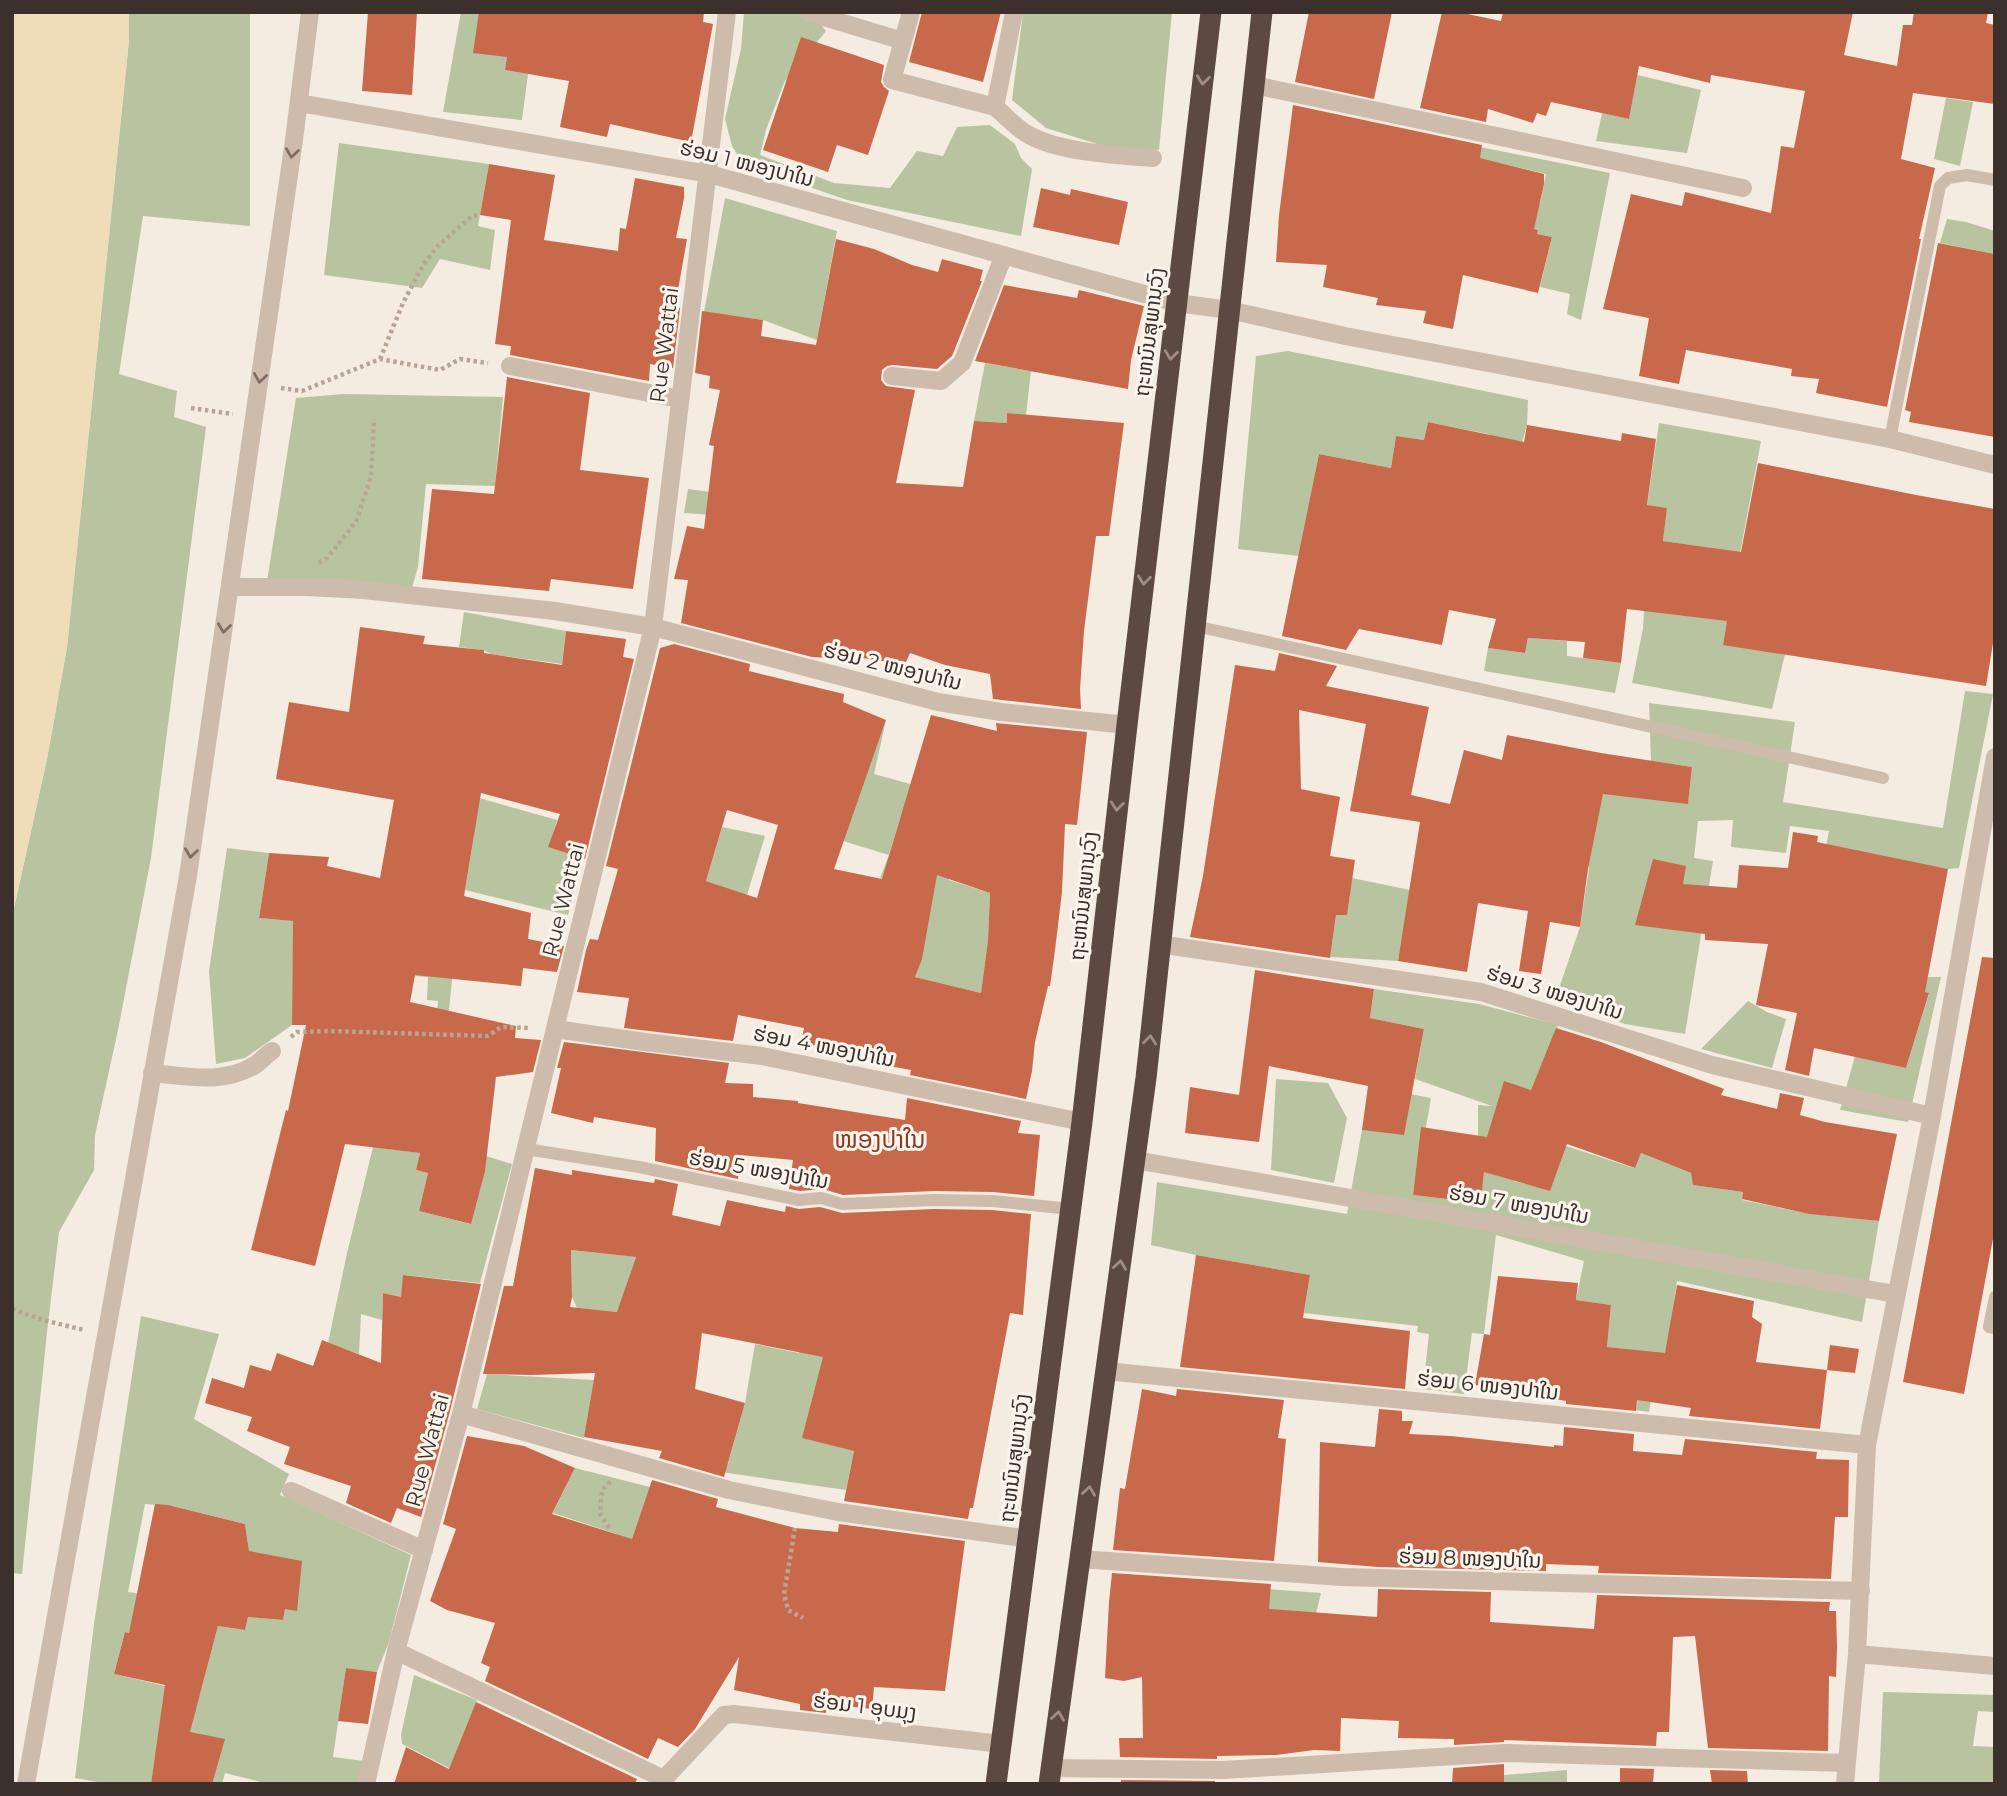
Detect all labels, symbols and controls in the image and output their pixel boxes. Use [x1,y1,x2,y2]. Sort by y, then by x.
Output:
one-way arrow [1196,74,1211,86]
street label: ຮ່ອມ 1 ໜອງປາໃນ [678,134,816,192]
one-way arrow [285,147,300,159]
street label: ຖະຫນົນສຸພານຸວົງ [1129,266,1171,398]
street label: Rue Wattai [644,286,684,404]
one-way arrow [1163,349,1178,360]
one-way arrow [253,372,268,384]
one-way arrow [1136,575,1151,586]
one-way arrow [217,622,232,633]
street label: ຮ່ອມ 2 ໜອງປາໃນ [821,637,965,695]
one-way arrow [1110,801,1125,812]
street label: ຖະຫນົນສຸພານຸວົງ [1064,830,1104,962]
street label: Rue Wattai [537,840,589,960]
one-way arrow [184,847,199,859]
street label: ຮ່ອມ 3 ໜອງປາໃນ [1484,959,1626,1025]
street label: ຮ່ອມ 4 ໜອງປາໃນ [751,1020,897,1072]
one-way arrow [1142,1034,1157,1046]
district label: ໜອງປາໃນ [835,1125,925,1154]
street label: ຮ່ອມ 5 ໜອງປາໃນ [687,1144,831,1194]
street label: ຮ່ອມ 7 ໜອງປາໃນ [1447,1179,1591,1229]
one-way arrow [1112,1259,1127,1271]
street label: ຮ່ອມ 6 ໜອງປາໃນ [1416,1365,1560,1405]
street label: Rue Wattai [400,1391,454,1509]
street label: ຖະຫນົນສຸພານຸວົງ [994,1392,1036,1524]
one-way arrow [1081,1485,1096,1497]
street label: ຮ່ອມ 8 ໜອງປາໃນ [1398,1543,1542,1573]
street label: ຮ່ອມ 1 ອຸບມຸງ [812,1687,918,1727]
one-way arrow [1050,1710,1065,1722]

